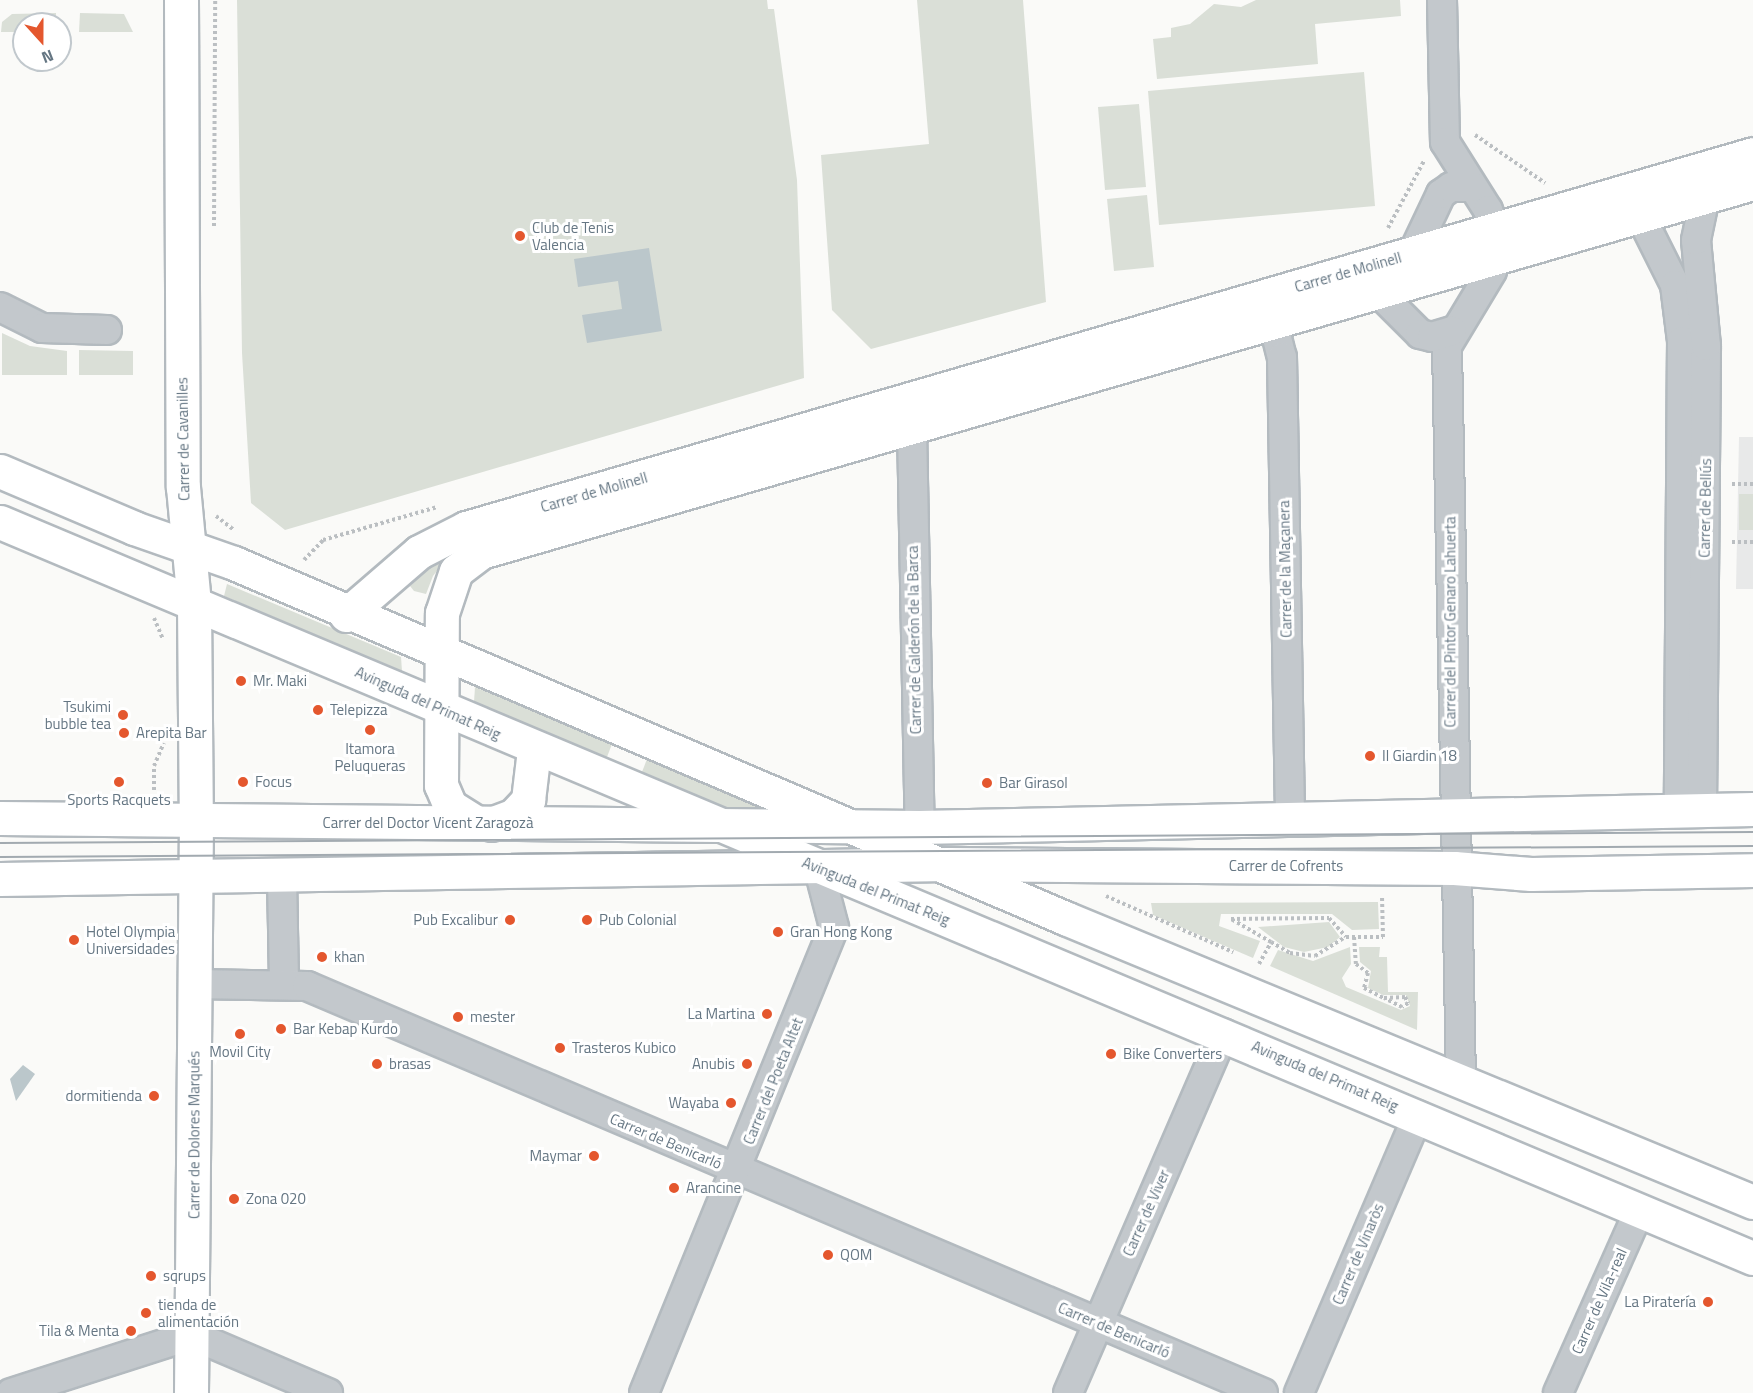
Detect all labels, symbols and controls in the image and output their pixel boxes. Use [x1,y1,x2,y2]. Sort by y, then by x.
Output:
north arrow [12,12,72,72]
text: N [38,44,57,70]
place label: Club de Tenis Valencia [532,218,614,253]
marker: Club de Tenis Valencia [513,229,527,243]
street label: Carrer de Molinell [1292,248,1404,296]
street label: Carrer de Cavanilles [173,377,193,501]
street label: Carrer de Bellús [1695,458,1715,558]
street label: Carrer de Molinell [538,468,650,516]
street label: Carrer de la Maçanera [1275,500,1295,638]
street label: Carrer del Pintor Genaro Lahuerta [1441,516,1459,728]
street label: Carrer de Calderón de la Barca [903,546,925,734]
street label: Avinguda del Primat Reig [352,663,504,743]
place label: Mr. Maki [253,672,307,690]
marker: Mr. Maki [234,674,248,688]
place label: Tsukimi bubble tea [45,697,111,732]
place label: Telepizza [330,701,387,719]
marker: Telepizza [311,703,325,717]
marker: Tsukimi bubble tea [116,708,130,722]
marker: Itamora Peluqueras [363,723,377,737]
place label: Arepita Bar [136,724,207,742]
marker: Arepita Bar [117,726,131,740]
place label: Itamora Peluqueras [335,739,405,774]
place label: Il Giardin 18 [1382,747,1457,765]
marker: Il Giardin 18 [1363,749,1377,763]
place label: Focus [255,773,292,791]
place label: Bar Girasol [999,774,1068,792]
marker: Sports Racquets [112,775,126,789]
marker: Focus [236,775,250,789]
marker: Bar Girasol [980,776,994,790]
place label: Sports Racquets [67,791,171,809]
street label: Carrer del Doctor Vicent Zaragozà [323,814,533,832]
street label: Avinguda del Primat Reig [800,853,952,929]
street label: Carrer de Cofrents [1229,857,1343,875]
place label: Pub Excalibur [413,911,498,929]
place label: Pub Colonial [599,911,677,929]
marker: Pub Excalibur [503,913,517,927]
marker: Pub Colonial [580,913,594,927]
place label: Hotel Olympia Universidades [86,922,175,957]
place label: Gran Hong Kong [790,923,892,941]
marker: Gran Hong Kong [771,925,785,939]
marker: Hotel Olympia Universidades [67,933,81,947]
place label: khan [334,948,365,966]
marker: khan [315,950,329,964]
place label: La Martina [688,1005,755,1023]
marker: La Martina [760,1007,774,1021]
place label: mester [470,1008,515,1026]
marker: mester [451,1010,465,1024]
street label: Carrer del Poeta Altet [739,1015,807,1147]
place label: Bar Kebap Kurdo [293,1020,398,1038]
marker: Bar Kebap Kurdo [274,1022,288,1036]
marker: Movil City [233,1027,247,1041]
street label: Avinguda del Primat Reig [1249,1037,1401,1115]
place label: Trasteros Kubico [572,1039,676,1057]
marker: Trasteros Kubico [553,1041,567,1055]
place label: Movil City [209,1043,271,1061]
place label: Bike Converters [1123,1045,1222,1063]
marker: Bike Converters [1104,1047,1118,1061]
street label: Carrer de Dolores Marqués [185,1051,203,1219]
place label: brasas [389,1055,431,1073]
place label: Anubis [692,1055,735,1073]
marker: brasas [370,1057,384,1071]
marker: Anubis [740,1057,754,1071]
place label: dormitienda [66,1087,142,1105]
marker: dormitienda [147,1089,161,1103]
place label: Wayaba [668,1094,719,1112]
marker: Wayaba [724,1096,738,1110]
street label: Carrer de Benicarló [607,1109,725,1173]
place label: Maymar [529,1147,582,1165]
marker: Maymar [587,1149,601,1163]
street label: Carrer de Viver [1119,1167,1173,1259]
place label: Arancine [686,1179,741,1197]
marker: Arancine [667,1181,681,1195]
place label: Zona 020 [246,1190,306,1208]
marker: Zona 020 [227,1192,241,1206]
street label: Carrer de Vinaròs [1329,1201,1387,1307]
street label: Carrer de Vila-real [1568,1245,1630,1357]
place label: QOM [840,1246,872,1264]
marker: QOM [821,1248,835,1262]
place label: sqrups [163,1267,206,1285]
marker: sqrups [144,1269,158,1283]
place label: La Piratería [1624,1293,1696,1311]
place label: tienda de alimentación [158,1295,239,1330]
marker: La Piratería [1701,1295,1715,1309]
street label: Carrer de Benicarló [1055,1298,1173,1362]
marker: tienda de alimentación [139,1306,153,1320]
place label: Tila & Menta [39,1322,119,1340]
marker: Tila & Menta [124,1324,138,1338]

